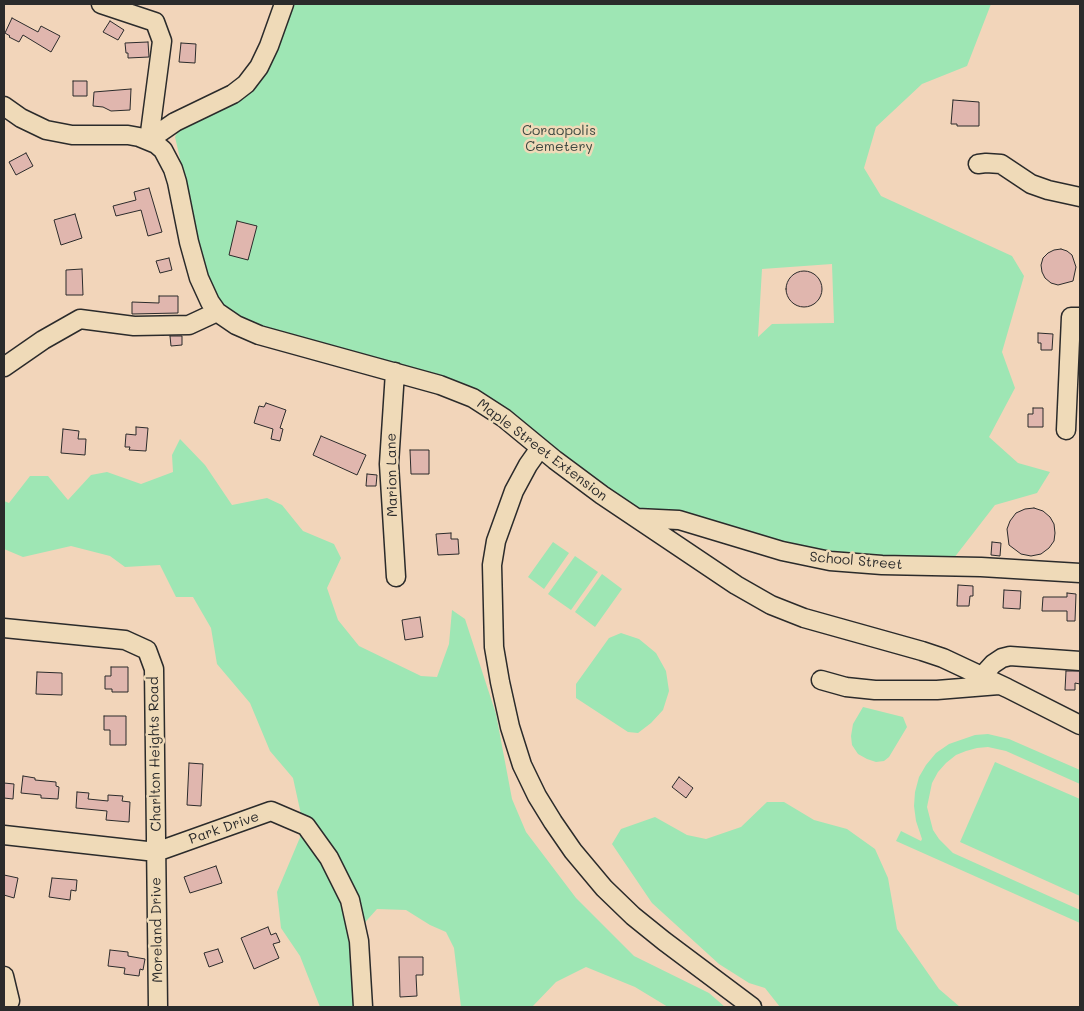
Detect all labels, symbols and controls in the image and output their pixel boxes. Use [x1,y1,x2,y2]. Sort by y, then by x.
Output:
park label: Coraopolis Cemetery [522,123,596,156]
street label: Maple Street Extension [473,395,611,505]
street label: Marion Lane [383,433,401,517]
street label: School Street [809,549,903,573]
street label: Charlton Heights Road [145,676,165,832]
street label: Park Drive [187,808,261,848]
street label: Moreland Drive [148,877,166,983]

